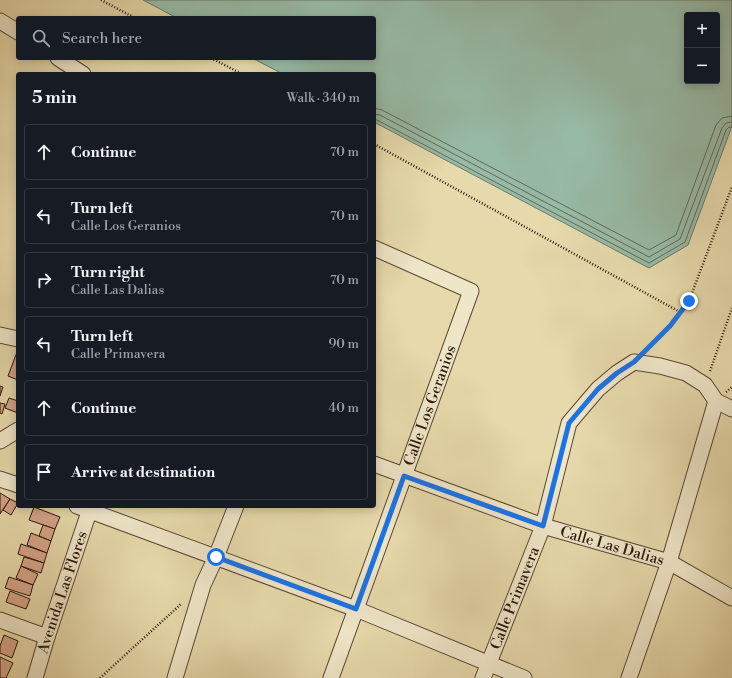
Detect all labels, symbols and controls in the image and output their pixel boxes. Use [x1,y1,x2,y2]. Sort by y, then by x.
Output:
map controls [684,12,720,84]
button: + [684,12,720,48]
search box [16,16,376,60]
icon: search [30,27,52,49]
text: Search here [62,29,142,48]
button: − [684,48,720,84]
text: 5 min [32,87,77,109]
text: Walk · 340 m [287,90,360,106]
icon: ahead [33,141,55,163]
text: Continue [71,143,136,162]
text: 70 m [330,144,359,160]
text: Turn left [71,199,133,218]
icon: left [33,205,55,227]
text: 70 m [330,208,359,224]
text: Calle Los Geranios [71,218,181,234]
text: Turn right [71,263,145,282]
icon: right [33,269,55,291]
text: 70 m [330,272,359,288]
text: Calle Las Dalias [71,282,164,298]
route end [680,292,698,310]
text: Turn left [71,327,133,346]
icon: left [33,333,55,355]
text: 90 m [328,336,359,352]
street label: Calle Los Geranios [399,342,460,468]
text: Calle Primavera [71,346,165,362]
icon: ahead [33,397,55,419]
text: Continue [71,399,136,418]
text: 40 m [329,400,359,416]
icon: arrive [33,461,55,483]
text: Arrive at destination [71,463,215,482]
street label: Calle Las Dalias [558,522,667,570]
street label: Avenida Las Flores [33,528,91,657]
street label: Calle Primavera [486,543,544,652]
route start [207,548,225,566]

